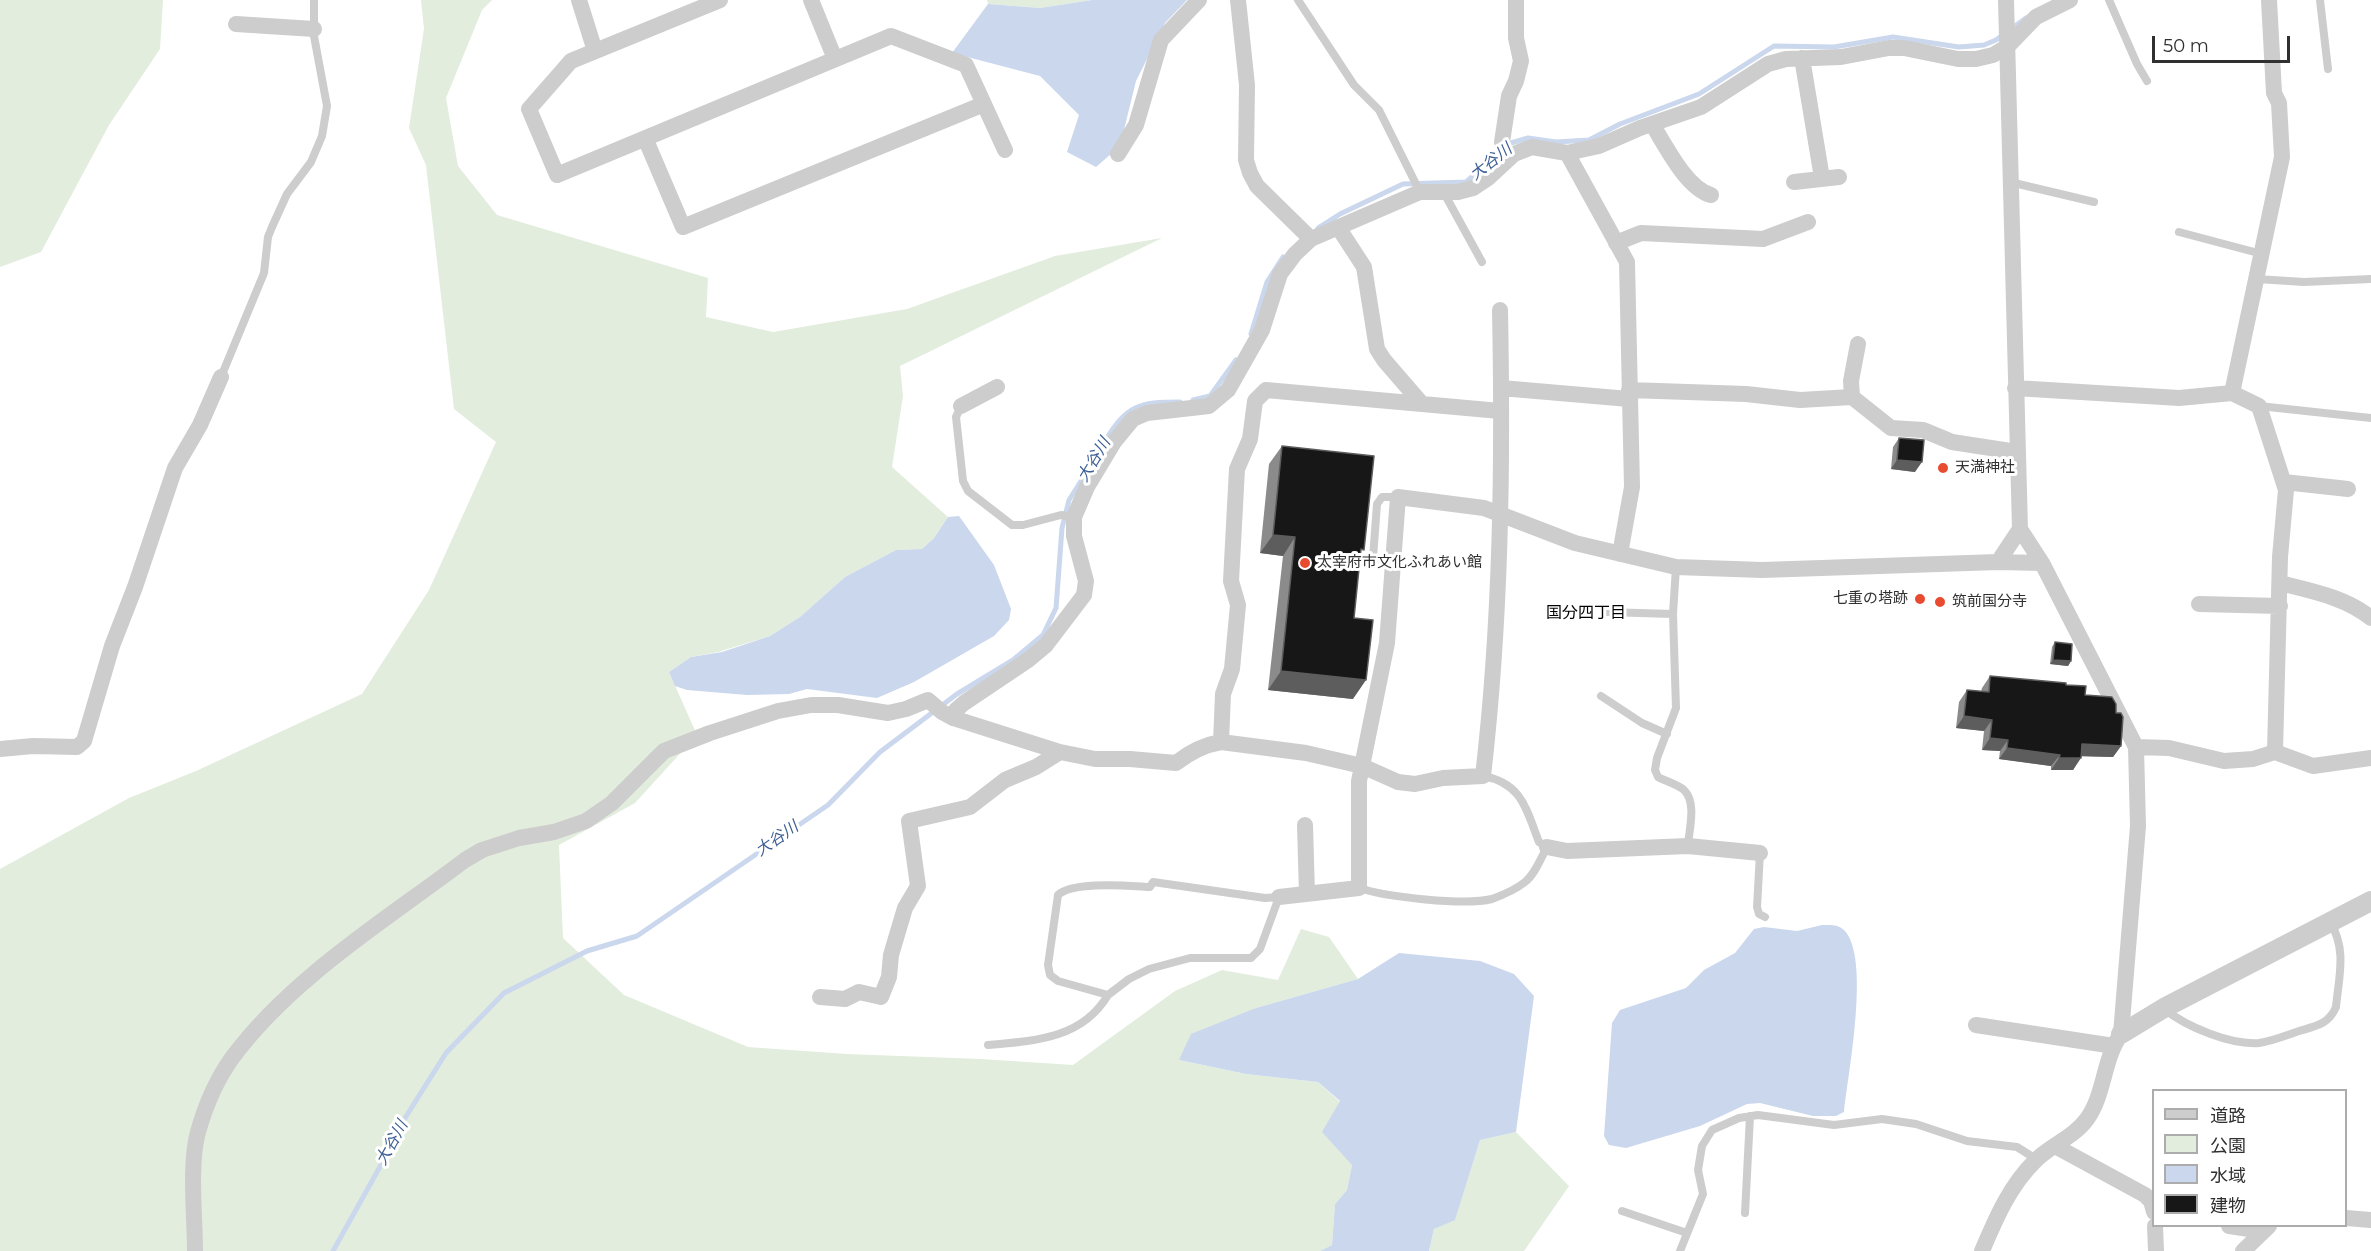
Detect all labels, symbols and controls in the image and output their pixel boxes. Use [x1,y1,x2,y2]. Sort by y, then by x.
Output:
scale bar [2155,24,2293,62]
text: 50 m [2163,35,2209,57]
water label: 大谷川 [1466,140,1516,184]
water label: 大谷川 [1073,434,1115,486]
place label: 天満神社 [1955,459,2015,477]
marker: 天満神社 [1936,461,1950,475]
place label: 太宰府市文化ふれあい館 [1317,554,1482,572]
marker: 太宰府市文化ふれあい館 [1298,556,1312,570]
place label: 七重の塔跡 [1833,590,1908,608]
marker: 七重の塔跡 [1913,592,1927,606]
place label: 筑前国分寺 [1952,593,2027,611]
marker: 筑前国分寺 [1933,595,1947,609]
district label: 国分四丁目 [1546,603,1626,623]
water label: 大谷川 [752,817,802,861]
legend [2152,1089,2347,1227]
text: 道路 [2210,1105,2246,1127]
water label: 大谷川 [372,1117,412,1169]
text: 公園 [2210,1135,2246,1157]
text: 水域 [2210,1165,2246,1187]
text: 建物 [2210,1195,2246,1217]

